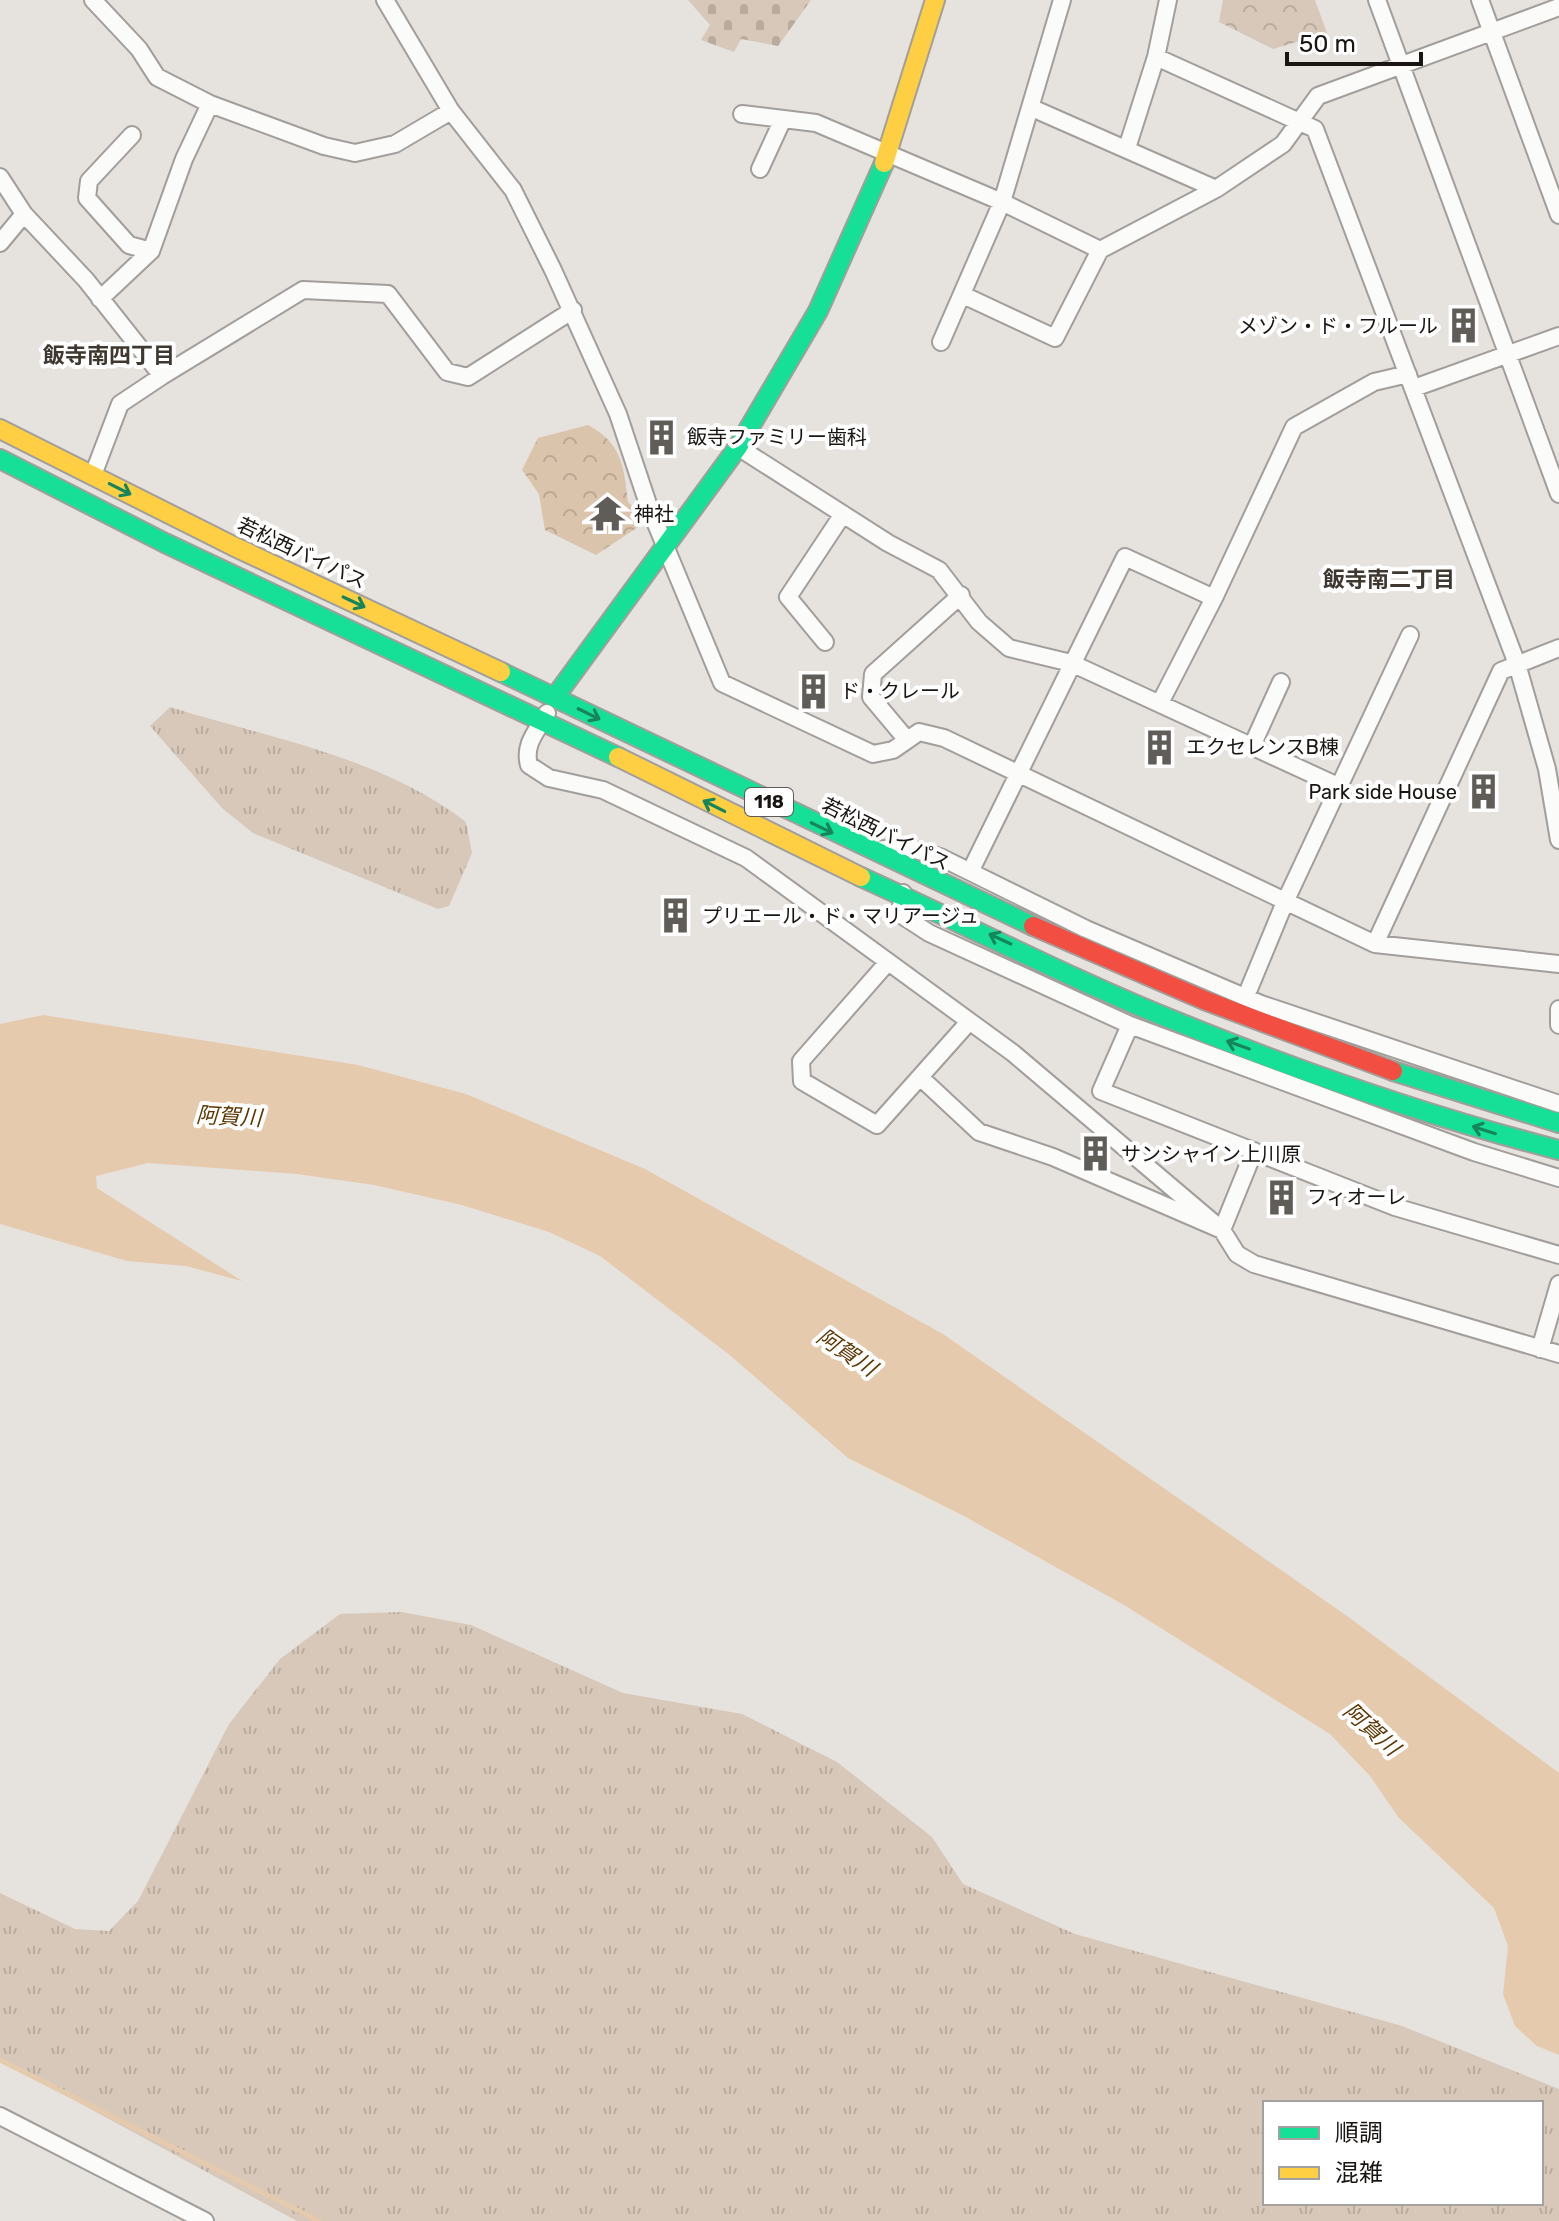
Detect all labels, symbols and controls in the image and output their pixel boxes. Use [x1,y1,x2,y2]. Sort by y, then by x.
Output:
scale bar [1287,16,1421,66]
text: 50 m [1299,30,1356,58]
building icon: メゾン・ド・フルール [1445,307,1483,345]
place label: メゾン・ド・フルール [1238,314,1438,338]
district label: 飯寺南四丁目 [42,342,175,369]
building icon: 飯寺ファミリー歯科 [642,418,680,456]
place label: 飯寺ファミリー歯科 [687,425,867,449]
one-way arrow [107,482,131,498]
temple icon: 神社 [589,495,627,533]
place label: 神社 [634,502,674,526]
street label: 若松西バイパス [234,513,370,593]
district label: 飯寺南二丁目 [1322,566,1455,593]
one-way arrow [342,595,366,610]
building icon: ド・クレール [795,672,833,710]
place label: ド・クレール [840,679,960,703]
one-way arrow [576,707,600,722]
building icon: エクセレンスB棟 [1141,728,1179,766]
place label: エクセレンスB棟 [1186,735,1339,759]
building icon: Park side House [1464,773,1502,811]
place label: Park side House [1308,780,1457,804]
road number: 118 [745,788,793,816]
street label: 若松西バイパス [818,793,954,875]
one-way arrow [703,798,727,813]
one-way arrow [810,821,834,836]
building icon: プリエール・ド・マリアージュ [657,897,695,935]
place label: プリエール・ド・マリアージュ [702,904,979,928]
one-way arrow [989,931,1013,946]
one-way arrow [1226,1037,1251,1051]
water label: 阿賀川 [195,1101,265,1132]
one-way arrow [1471,1121,1496,1136]
building icon: サンシャイン上川原 [1076,1135,1114,1173]
place label: サンシャイン上川原 [1121,1142,1301,1166]
building icon: フィオーレ [1262,1178,1300,1216]
place label: フィオーレ [1307,1185,1407,1209]
water label: 阿賀川 [812,1323,883,1383]
water label: 阿賀川 [1338,1697,1407,1763]
legend [1263,2101,1543,2205]
text: 順調 [1335,2119,1383,2147]
text: 混雑 [1335,2159,1383,2187]

